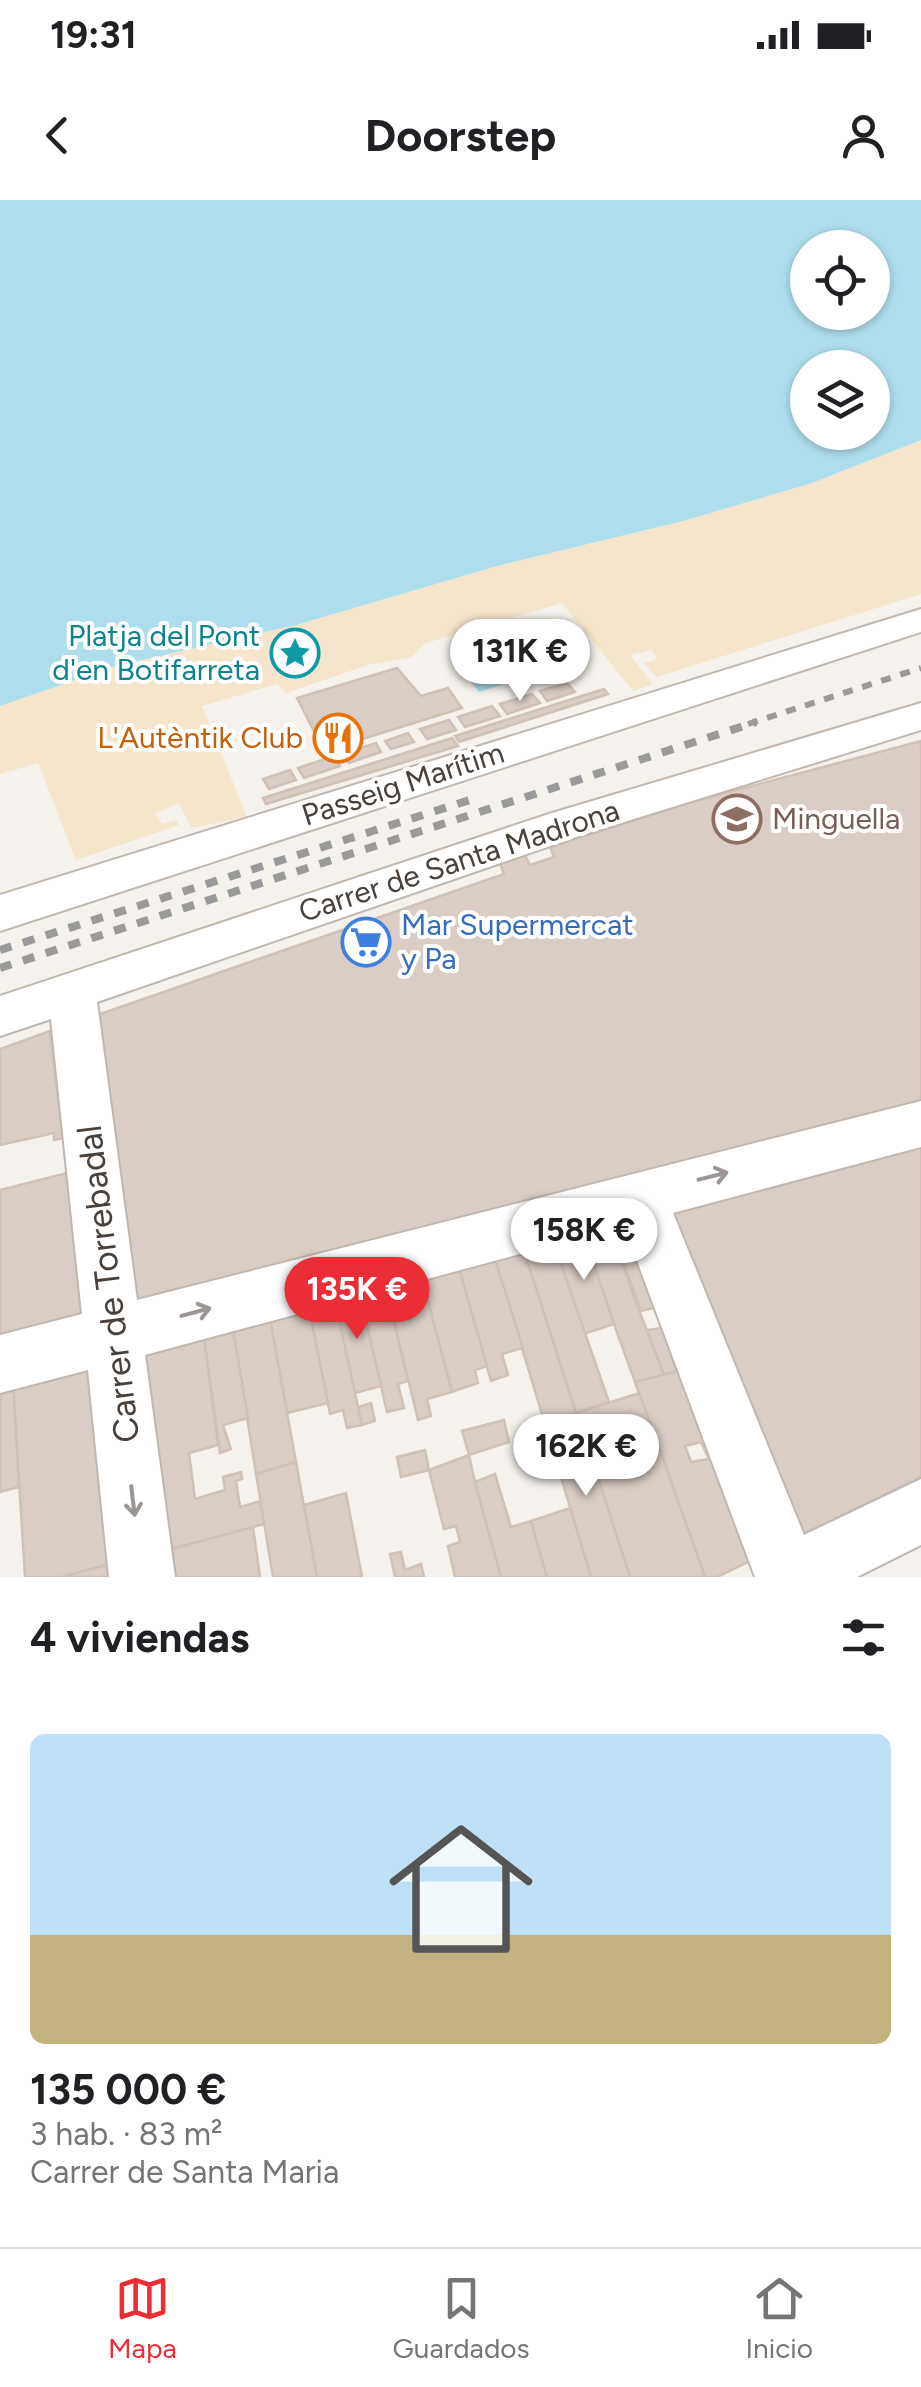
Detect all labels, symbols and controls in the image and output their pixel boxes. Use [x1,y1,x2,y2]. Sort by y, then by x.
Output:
text: 19:31 [50,12,137,58]
icon: back [30,108,85,163]
text: Doorstep [365,108,556,162]
icon: person [836,108,891,163]
map controls [790,230,890,450]
button: locate [790,230,890,330]
button: layers [790,350,890,450]
place label: Platja del Pont d'en Botifarreta [52,617,260,688]
pin: 131K € [439,619,601,704]
place icon: Platja del Pont d'en Botifarreta [269,627,321,679]
text: 131K € [472,632,568,670]
restaurant icon: L'Autèntik Club [312,712,364,764]
place label: L'Autèntik Club [97,719,303,756]
street label: Passeig Marítim [297,733,509,834]
street label: Carrer de Santa Madrona [294,791,624,930]
school or university icon: Minguella [711,793,763,845]
place label: Minguella [772,800,900,837]
place label: Mar Supermercat y Pa [401,906,634,977]
supermarket icon: Mar Supermercat y Pa [340,916,392,968]
street label: Carrer de Torrebadal [68,1123,148,1445]
one-way arrow [696,1166,728,1184]
pin: 158K € [503,1198,665,1283]
text: 158K € [533,1211,635,1249]
pin: 135K € [276,1257,438,1342]
text: 135K € [306,1270,408,1308]
one-way arrow [180,1302,211,1321]
pin: 162K € [505,1414,667,1499]
text: 162K € [535,1427,637,1465]
one-way arrow [124,1484,143,1516]
icon: filters [836,1610,891,1665]
text: 4 viviendas [30,1612,249,1663]
icon: home [371,1799,551,1979]
text: 135 000 € [30,2064,226,2115]
text: 3 hab. · 83 m² [30,2115,223,2153]
text: Carrer de Santa Maria [30,2153,339,2191]
tab: Mapa [108,2271,177,2365]
tab: Guardados [393,2271,530,2365]
tab: Inicio [745,2271,813,2365]

